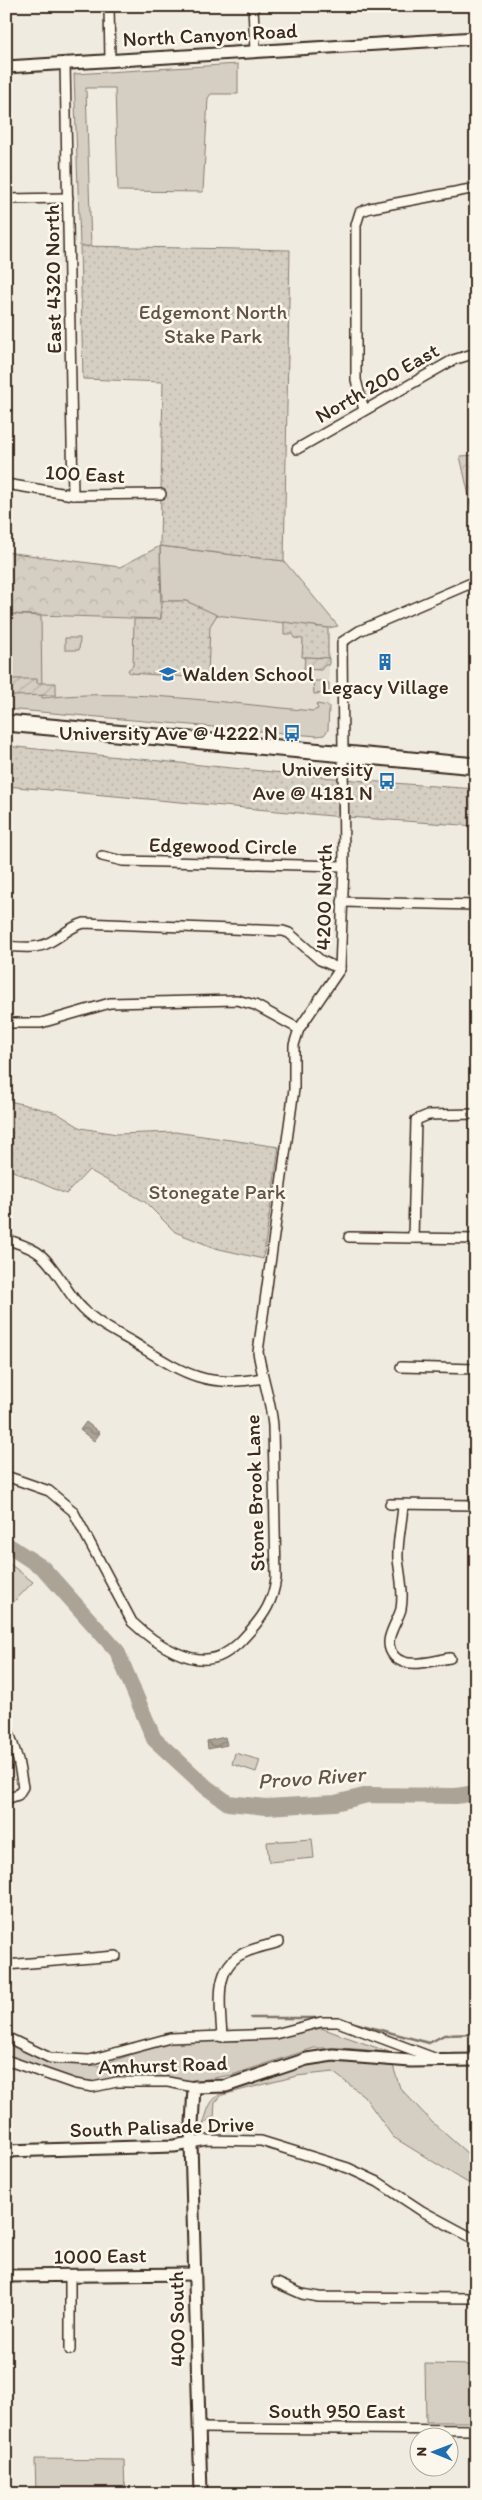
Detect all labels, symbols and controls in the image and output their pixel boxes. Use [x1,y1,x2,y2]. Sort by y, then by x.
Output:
street label: North Canyon Road [122,17,298,52]
street label: East 4320 North [39,204,66,354]
park label: Edgemont North Stake Park [139,299,287,348]
street label: North 200 East [311,337,443,428]
street label: 100 East [44,459,126,488]
building icon: Legacy Village [375,652,395,672]
place label: Walden School [182,661,314,686]
school or university icon: Walden School [158,664,178,684]
place label: Legacy Village [321,674,449,699]
place label: University Ave @ 4222 N [59,720,278,745]
bus stop icon: University Ave @ 4222 N [282,723,302,743]
place label: University Ave @ 4181 N [252,756,373,805]
bus stop icon: University Ave @ 4181 N [377,771,397,791]
street label: Edgewood Circle [149,832,297,859]
street label: 4200 North [310,843,337,950]
park label: Stonegate Park [148,1179,286,1204]
street label: Stone Brook Lane [239,1414,270,1572]
water label: Provo River [256,1760,368,1795]
street label: Amhurst Road [98,2050,229,2079]
street label: South Palisade Drive [69,2111,255,2142]
street label: 1000 East [53,2242,147,2269]
street label: 400 South [163,2271,190,2367]
street label: South 950 East [269,2398,406,2423]
north arrow [410,2428,460,2478]
text: N [413,2447,430,2457]

